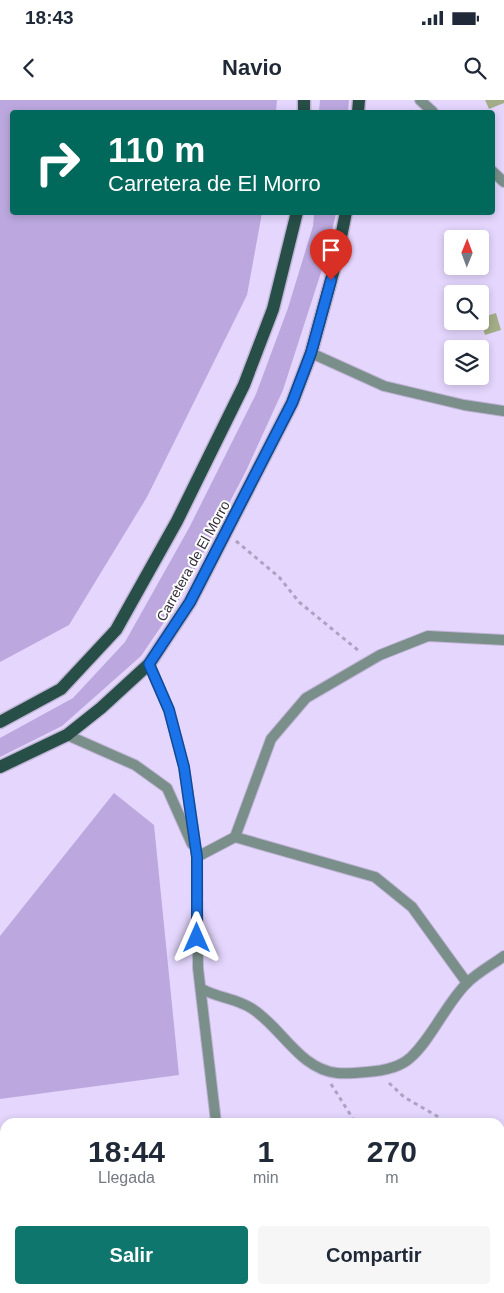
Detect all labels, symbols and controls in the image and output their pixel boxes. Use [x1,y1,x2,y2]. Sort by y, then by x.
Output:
text: 18:43 [25,7,74,28]
icon: back [15,54,43,82]
icon: search [461,54,489,82]
text: Navio [222,55,282,80]
icon: right [25,130,90,195]
text: 110 m [108,130,205,169]
text: Carretera de El Morro [108,171,321,196]
pin [310,229,352,280]
north arrow [444,230,489,275]
map controls [444,230,489,385]
icon: arrive [317,236,345,264]
button: search [444,285,489,330]
button: layers [444,340,489,385]
street label: Carretera de El Morro [153,498,233,624]
position arrow [170,911,222,963]
text: 18:44 [88,1135,165,1168]
text: 1 [257,1135,274,1168]
text: 270 [367,1135,417,1168]
text: Llegada [98,1169,155,1186]
text: min [253,1169,279,1186]
text: m [385,1169,398,1186]
button: Salir [15,1226,248,1284]
button: Compartir [258,1226,490,1284]

